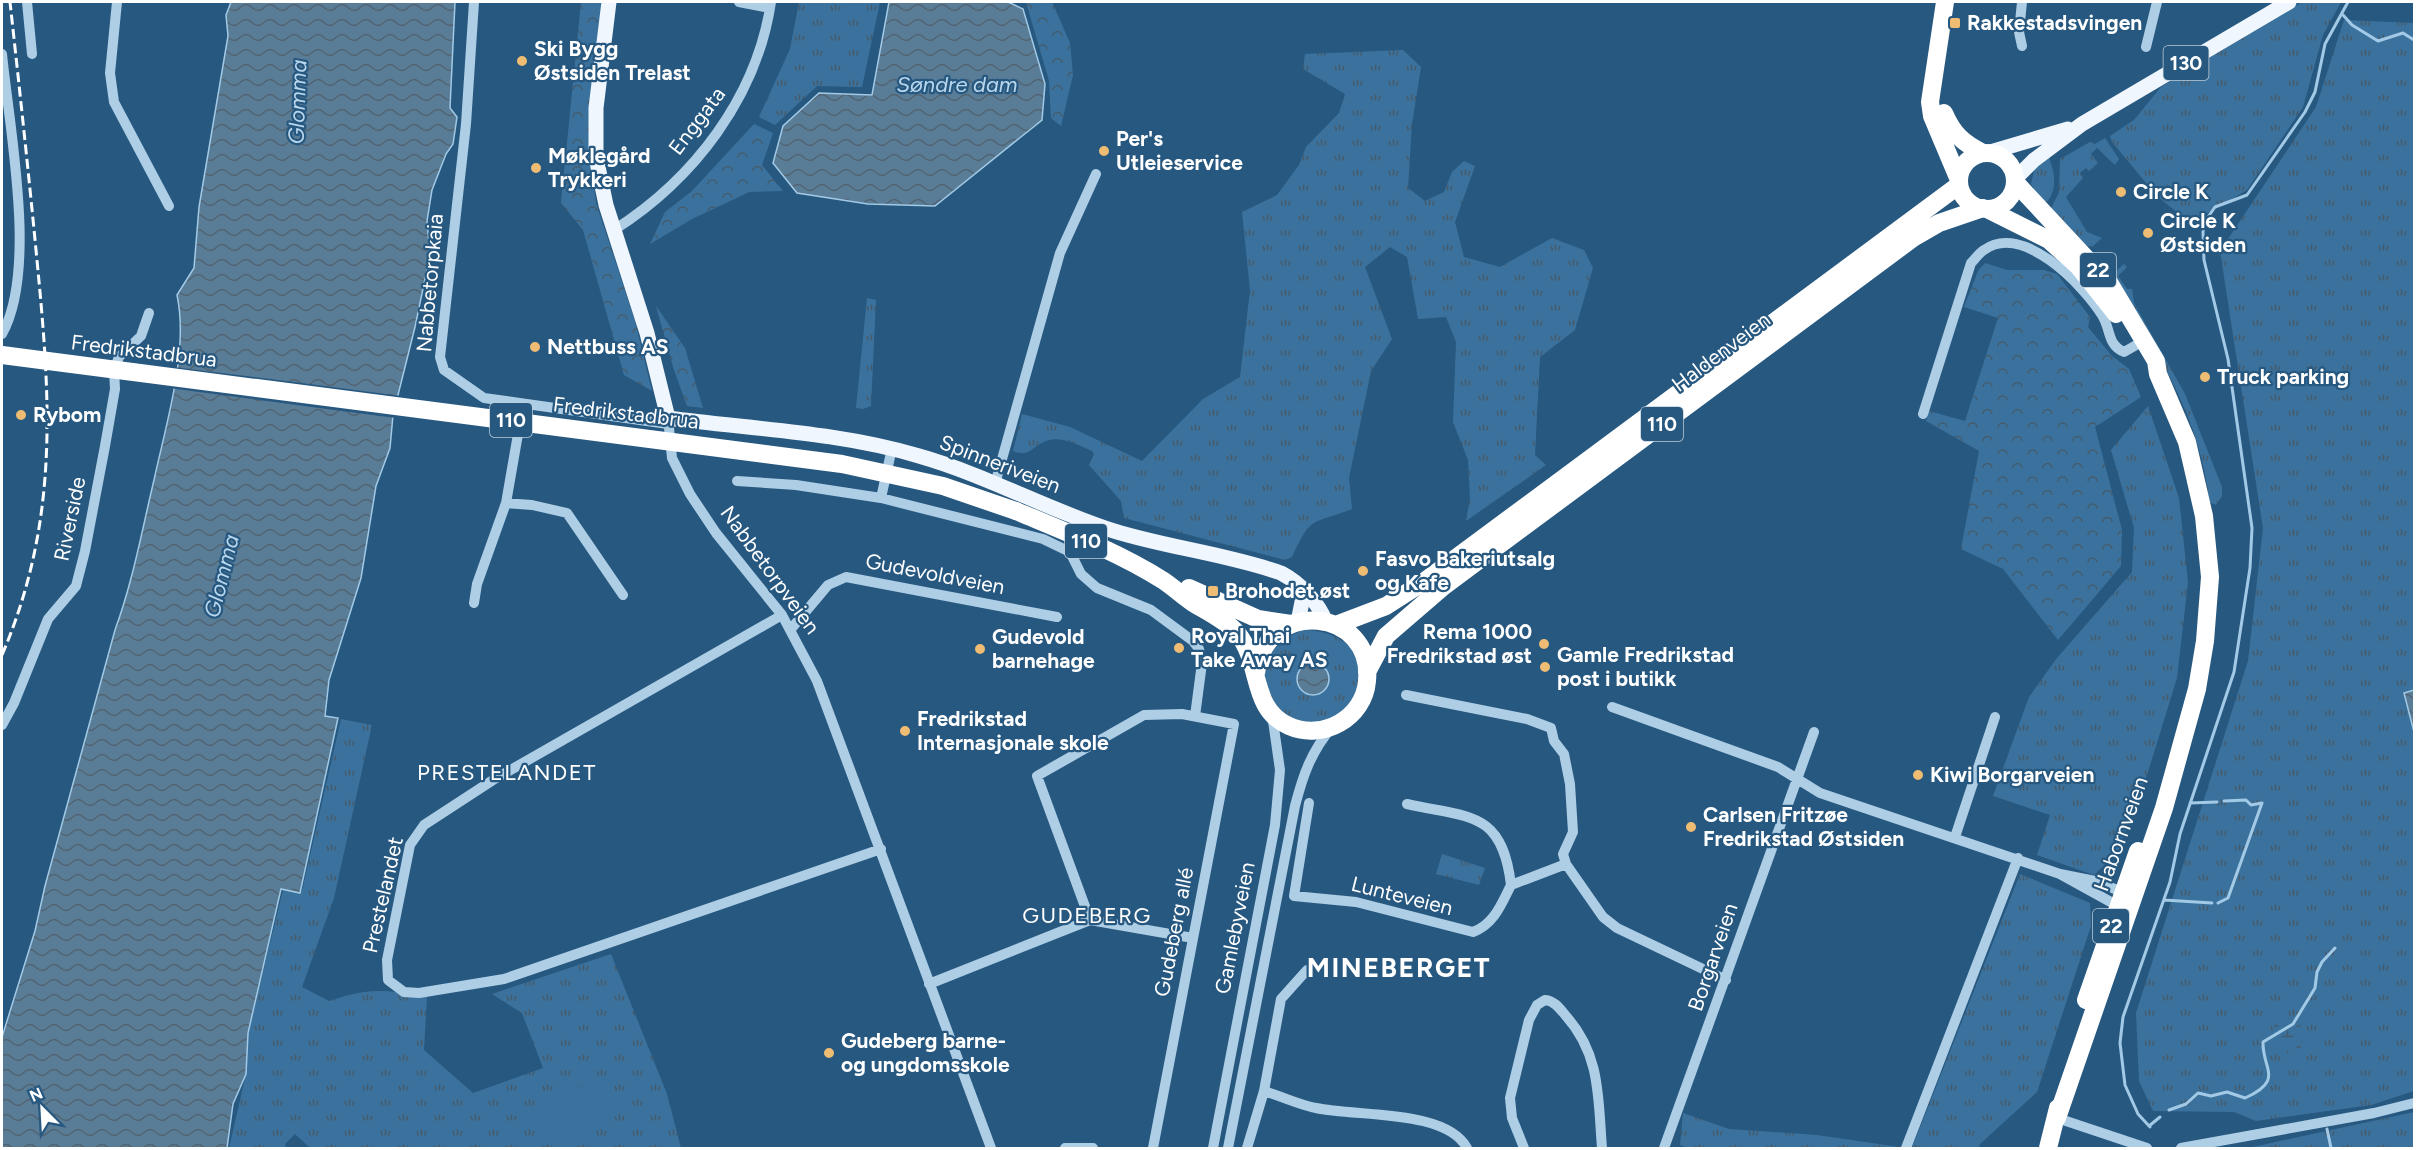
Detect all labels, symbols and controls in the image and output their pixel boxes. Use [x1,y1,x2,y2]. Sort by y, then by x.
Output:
place label: Rakkestadsvingen [1967,10,2142,35]
marker: Rakkestadsvingen [1948,16,1962,30]
place label: Ski Bygg Østsiden Trelast [534,36,691,85]
road number: 130 [2164,46,2208,80]
marker: Ski Bygg Østsiden Trelast [515,54,529,68]
water label: Glomma [283,59,312,145]
water label: Søndre dam [896,71,1018,98]
street label: Enggata [663,82,730,159]
place label: Per's Utleieservice [1116,126,1243,175]
place label: Møklegård Trykkeri [548,143,650,192]
marker: Per's Utleieservice [1097,144,1111,158]
marker: Møklegård Trykkeri [529,161,543,175]
place label: Circle K [2133,179,2209,204]
marker: Circle K [2114,185,2128,199]
place label: Circle K Østsiden [2160,208,2246,257]
street label: Nabbetorpkaia [411,213,448,353]
marker: Circle K Østsiden [2141,226,2155,240]
road number: 22 [2080,253,2116,287]
street label: Haldenveien [1667,307,1775,397]
street label: Fredrikstadbrua [70,329,218,372]
place label: Nettbuss AS [547,334,668,359]
marker: Nettbuss AS [528,340,542,354]
place label: Truck parking [2217,364,2349,389]
marker: Truck parking [2198,370,2212,384]
street label: Fredrikstadbrua [552,391,700,434]
place label: Rybom [33,402,101,427]
road number: 110 [490,403,532,437]
road number: 110 [1641,407,1683,441]
marker: Rybom [14,408,28,422]
street label: Spinneriveien [936,429,1064,498]
street label: Riverside [48,474,91,563]
street label: Nabbetorpveien [715,501,825,639]
road number: 110 [1065,524,1107,558]
water label: Glomma [198,532,245,620]
place label: Fasvo Bakeriutsalg og Kafe [1375,546,1555,595]
street label: Gudevoldveien [863,548,1007,599]
marker: Fasvo Bakeriutsalg og Kafe [1356,564,1370,578]
place label: Brohodet øst [1225,578,1350,603]
marker: Brohodet øst [1206,584,1220,598]
place label: Rema 1000 Fredrikstad øst [1387,619,1532,668]
place label: Royal Thai Take Away AS [1191,623,1328,672]
place label: Gudevold barnehage [992,624,1095,673]
marker: Rema 1000 Fredrikstad øst [1537,637,1551,651]
marker: Royal Thai Take Away AS [1172,641,1186,655]
marker: Gudevold barnehage [973,642,987,656]
place label: Gamle Fredrikstad post i butikk [1557,642,1734,691]
marker: Gamle Fredrikstad post i butikk [1538,660,1552,674]
place label: Fredrikstad Internasjonale skole [917,706,1109,755]
marker: Fredrikstad Internasjonale skole [898,724,912,738]
district label: PRESTELANDET [417,759,597,786]
place label: Kiwi Borgarveien [1930,762,2094,787]
marker: Kiwi Borgarveien [1911,768,1925,782]
street label: Habornveien [2088,773,2153,894]
place label: Carlsen Fritzøe Fredrikstad Østsiden [1703,802,1904,851]
marker: Carlsen Fritzøe Fredrikstad Østsiden [1684,820,1698,834]
street label: Prestelandet [357,834,408,955]
street label: Gamlebyveien [1209,860,1260,996]
street label: Gudeberg allé [1149,865,1198,999]
street label: Lunteveien [1349,871,1455,920]
street label: Borgarveien [1682,900,1743,1014]
district label: GUDEBERG [1022,902,1152,929]
road number: 22 [2093,909,2129,943]
district label: MINEBERGET [1307,951,1491,984]
place label: Gudeberg barne- og ungdomsskole [841,1028,1010,1077]
marker: Gudeberg barne- og ungdomsskole [822,1046,836,1060]
north arrow [12,1078,72,1138]
text: N [27,1084,46,1106]

